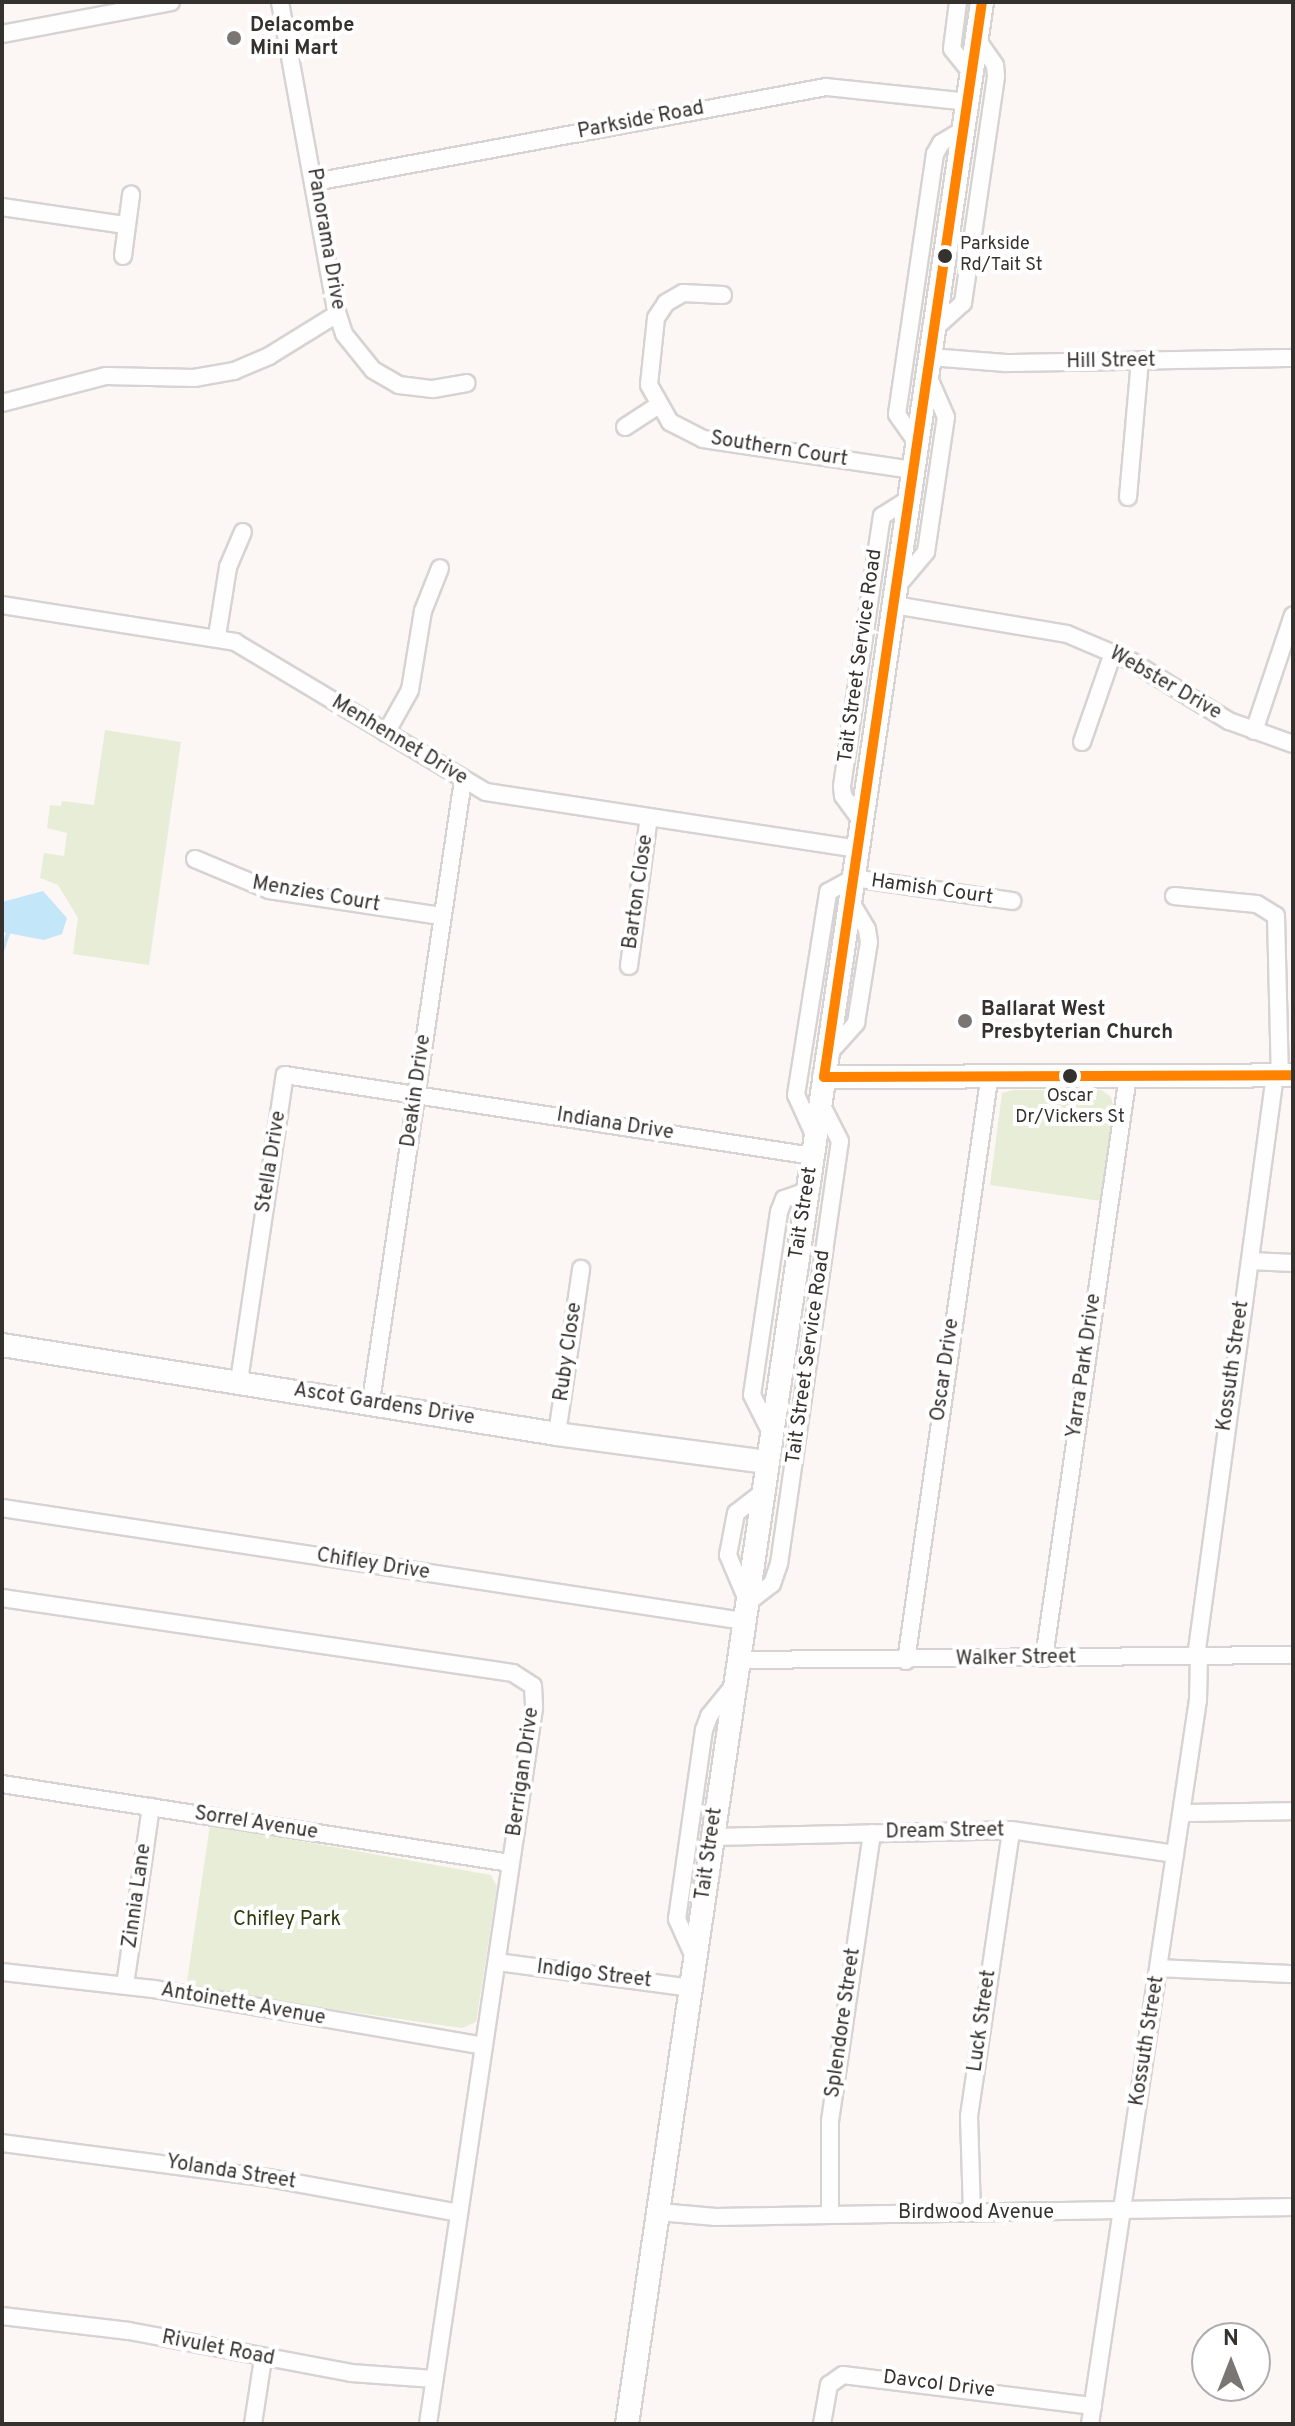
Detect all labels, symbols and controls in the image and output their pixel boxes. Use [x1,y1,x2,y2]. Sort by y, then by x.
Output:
place label: Delacombe Mini Mart [250,14,354,61]
marker: Delacombe Mini Mart [225,29,243,47]
street label: Parkside Road [576,97,706,145]
street label: Panorama Drive [301,166,349,312]
place label: Parkside Rd/Tait St [960,235,1043,278]
marker: Parkside Rd/Tait St [937,248,953,264]
street label: Hill Street [1066,349,1156,375]
street label: Southern Court [709,427,849,473]
street label: Tait Street Service Road [834,547,888,765]
street label: Webster Drive [1105,642,1225,726]
street label: Menhennet Drive [327,691,471,791]
street label: Barton Close [619,833,659,951]
street label: Hamish Court [870,870,994,910]
street label: Menzies Court [250,872,382,918]
place label: Ballarat West Presbyterian Church [981,998,1173,1045]
marker: Ballarat West Presbyterian Church [956,1012,974,1030]
street label: Deakin Drive [397,1033,437,1149]
marker: Oscar Dr/Vickers St [1062,1068,1078,1084]
place label: Oscar Dr/Vickers St [1015,1087,1125,1130]
street label: Indiana Drive [555,1104,675,1146]
street label: Stella Drive [252,1109,292,1215]
street label: Tait Street [785,1165,823,1261]
street label: Tait Street Service Road [782,1248,836,1466]
street label: Yarra Park Drive [1063,1292,1107,1440]
street label: Kossuth Street [1213,1299,1255,1433]
street label: Ruby Close [550,1301,588,1403]
street label: Oscar Drive [927,1317,965,1423]
street label: Ascot Gardens Drive [292,1379,476,1431]
street label: Chifley Drive [315,1544,431,1586]
street label: Walker Street [956,1646,1076,1672]
street label: Berrigan Drive [503,1706,545,1838]
street label: Sorrel Avenue [192,1802,320,1846]
street label: Tait Street [692,1806,728,1902]
street label: Dream Street [885,1819,1005,1845]
street label: Zinnia Lane [119,1842,157,1950]
park label: Chifley Park [233,1908,341,1932]
street label: Splendore Street [822,1946,866,2100]
street label: Indigo Street [535,1956,653,1994]
street label: Luck Street [964,1968,1002,2074]
street label: Kossuth Street [1126,1974,1170,2108]
street label: Antoinette Avenue [159,1979,327,2031]
street label: Yolanda Street [164,2151,298,2195]
street label: Birdwood Avenue [898,2201,1054,2225]
north arrow [1191,2322,1271,2402]
street label: Rivulet Road [160,2326,276,2372]
text: N [1223,2326,1239,2353]
street label: Davcol Drive [882,2366,996,2404]

